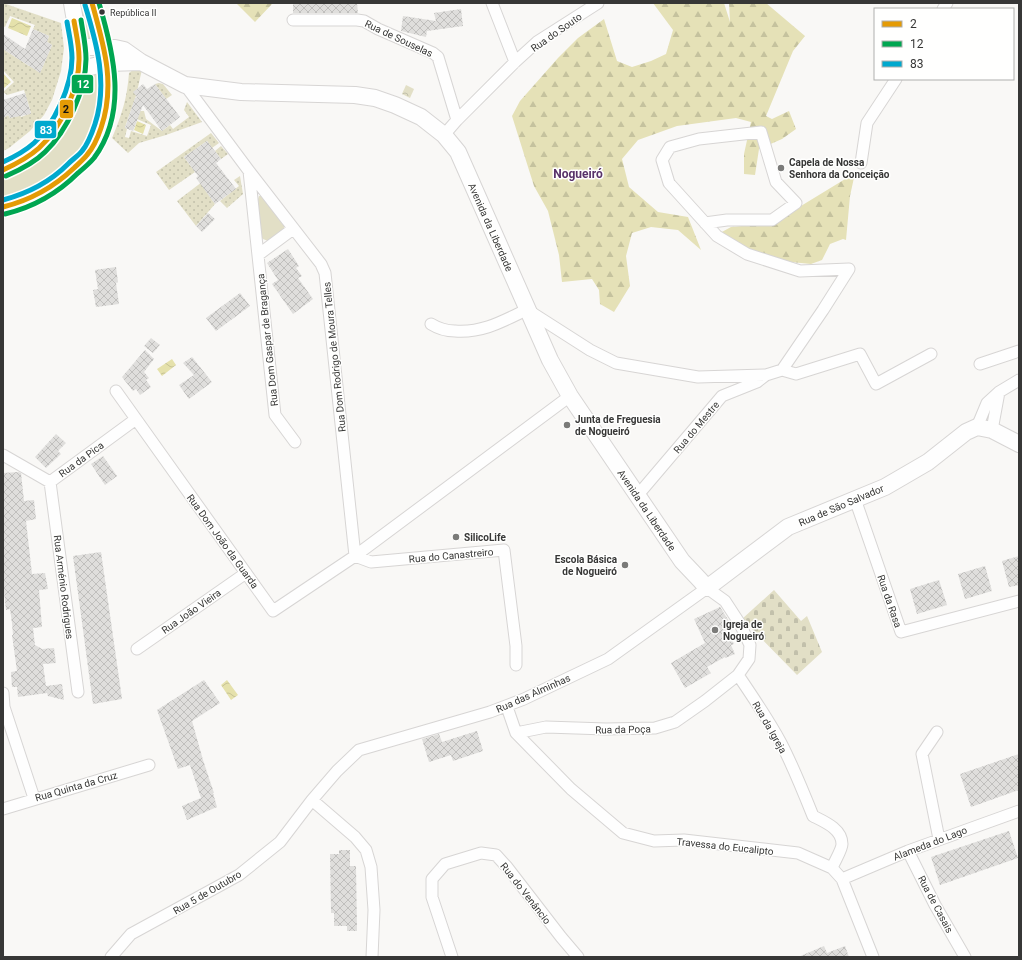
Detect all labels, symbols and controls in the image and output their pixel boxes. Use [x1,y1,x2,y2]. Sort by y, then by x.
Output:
marker: República II [97,7,107,17]
place label: República II [110,8,157,18]
legend [874,8,1014,80]
street label: Rua do Souto [529,11,584,54]
text: 2 [910,17,917,31]
street label: Rua de Souselas [363,18,434,59]
text: 12 [910,37,924,51]
text: 83 [910,57,924,71]
line badge: 12 [71,74,94,94]
text: 12 [77,78,89,91]
line badge: 2 [59,99,74,119]
text: 2 [63,103,69,116]
line badge: 83 [34,120,57,139]
text: 83 [40,124,52,137]
place label: Capela de Nossa Senhora da Conceição [789,157,890,180]
marker: Capela de Nossa Senhora da Conceição [776,163,786,173]
district label: Nogueiró [553,167,603,181]
street label: Avenida da Liberdade [466,181,515,273]
street label: Rua Dom Gaspar de Bragança [255,273,280,407]
street label: Rua Dom Rodrigo de Moura Telles [321,281,348,432]
street label: Rua do Mestre [671,399,721,456]
place label: Junta de Freguesia de Nogueiró [575,414,661,437]
marker: Junta de Freguesia de Nogueiró [562,420,572,430]
street label: Rua da Pica [57,440,106,479]
street label: Avenida da Liberdade [615,468,678,553]
street label: Rua de São Salvador [797,482,886,528]
street label: Rua Dom João da Guarda [185,492,260,591]
marker: SilicoLife [451,532,461,542]
place label: SilicoLife [464,532,506,543]
street label: Rua Arménio Rodrigues [52,534,75,640]
street label: Rua do Canastreiro [408,546,494,565]
place label: Escola Básica de Nogueiró [555,554,618,577]
marker: Escola Básica de Nogueiró [620,560,630,570]
street label: Rua da Rasa [875,573,904,629]
street label: Rua João Vieira [160,587,223,636]
place label: Igreja de Nogueiró [723,619,765,642]
marker: Igreja de Nogueiró [710,625,720,635]
street label: Rua das Alminhas [494,672,572,715]
street label: Rua da Igreja [750,699,789,755]
street label: Rua da Poça [595,724,651,735]
street label: Rua Quinta da Cruz [34,769,119,803]
street label: Alameda do Lago [892,824,969,863]
street label: Travessa do Eucalipto [676,836,774,857]
street label: Rua do Venâncio [498,860,553,926]
street label: Rua 5 de Outubro [171,868,244,916]
street label: Rua de Casais [916,874,955,935]

